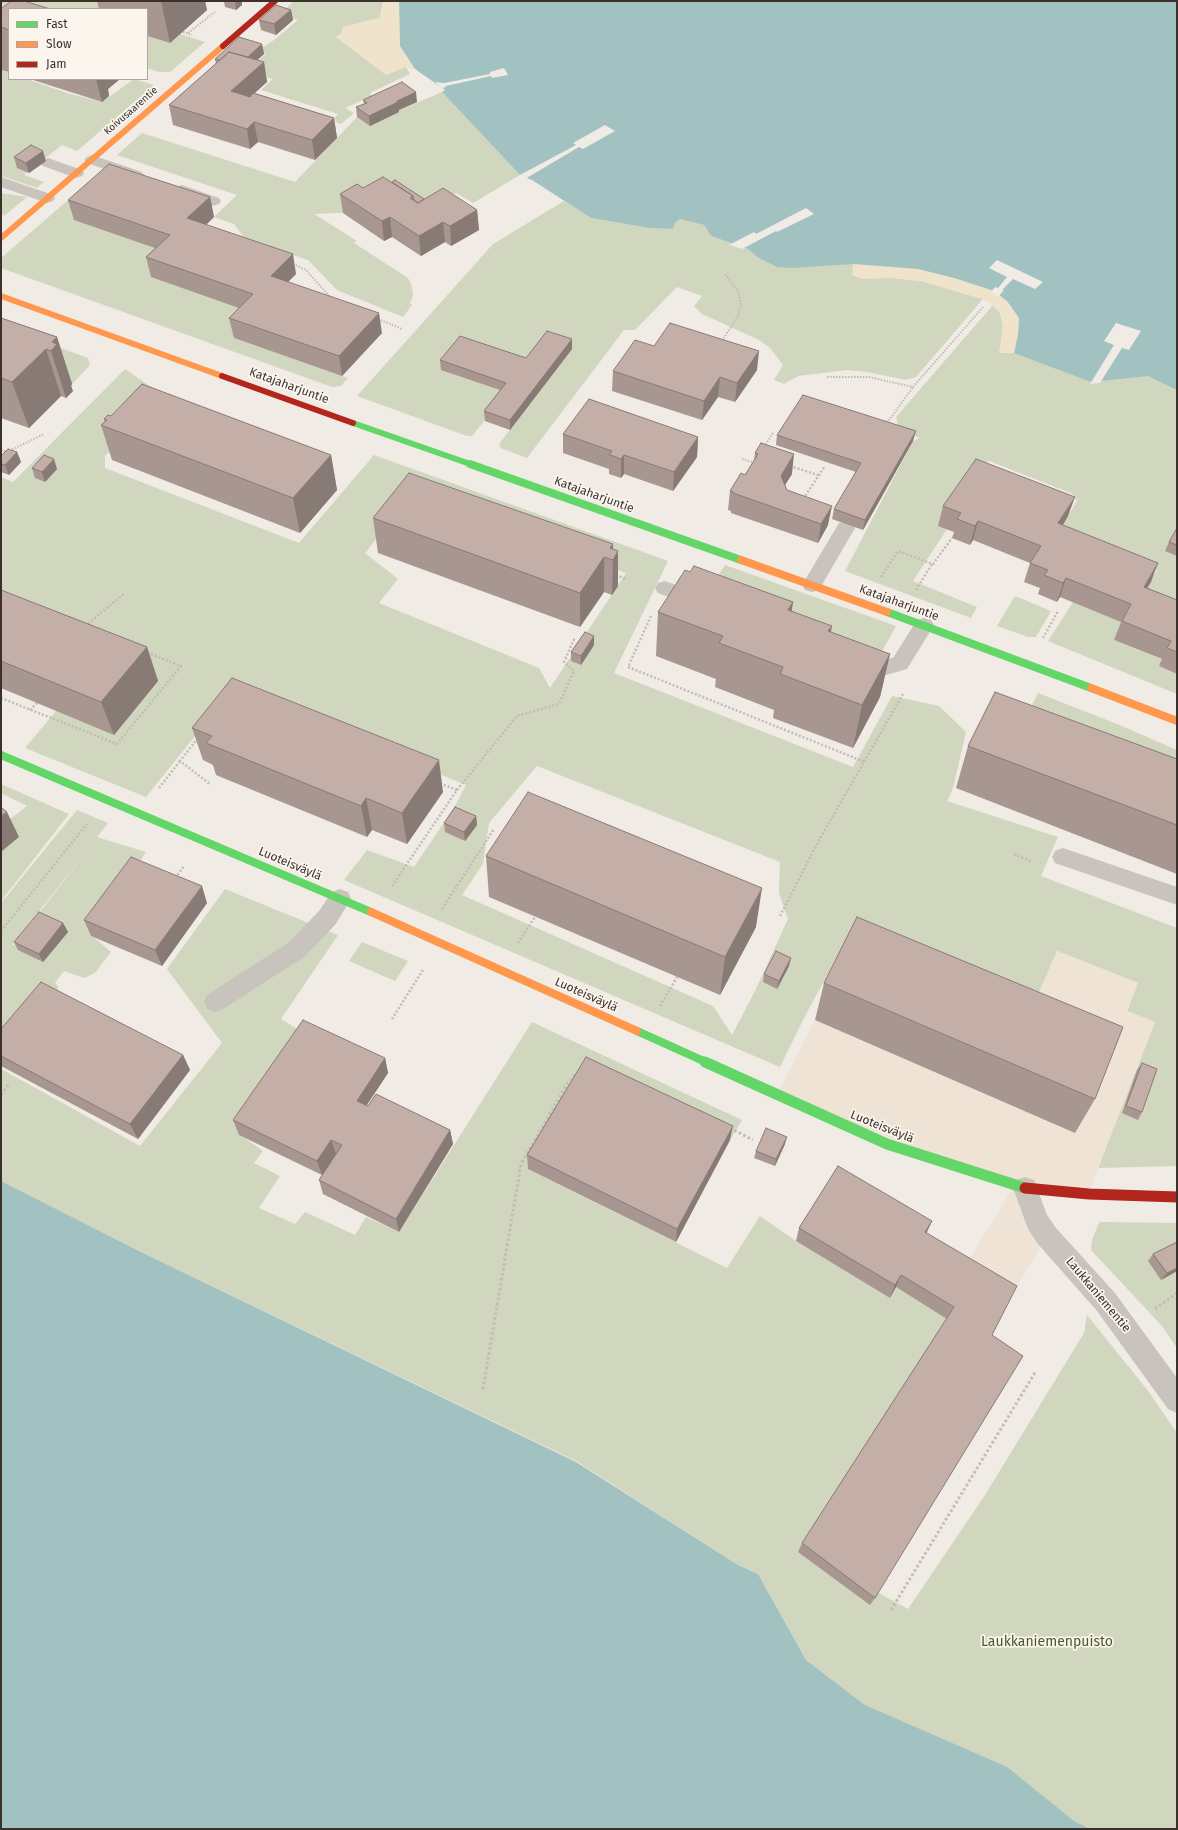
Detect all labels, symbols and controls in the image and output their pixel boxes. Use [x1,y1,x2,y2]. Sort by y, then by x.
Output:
legend [8,8,148,80]
text: Fast [46,17,68,31]
text: Slow [46,37,72,51]
text: Jam [46,57,66,71]
street label: Koivusaarentie [102,84,160,138]
street label: Katajaharjuntie [247,365,331,407]
street label: Katajaharjuntie [552,474,636,516]
street label: Katajaharjuntie [857,582,941,624]
street label: Luoteisväylä [256,844,324,884]
street label: Luoteisväylä [552,975,620,1015]
street label: Luoteisväylä [848,1108,916,1146]
street label: Laukkaniementie [1063,1255,1133,1335]
park label: Laukkaniemenpuisto [981,1634,1113,1650]

